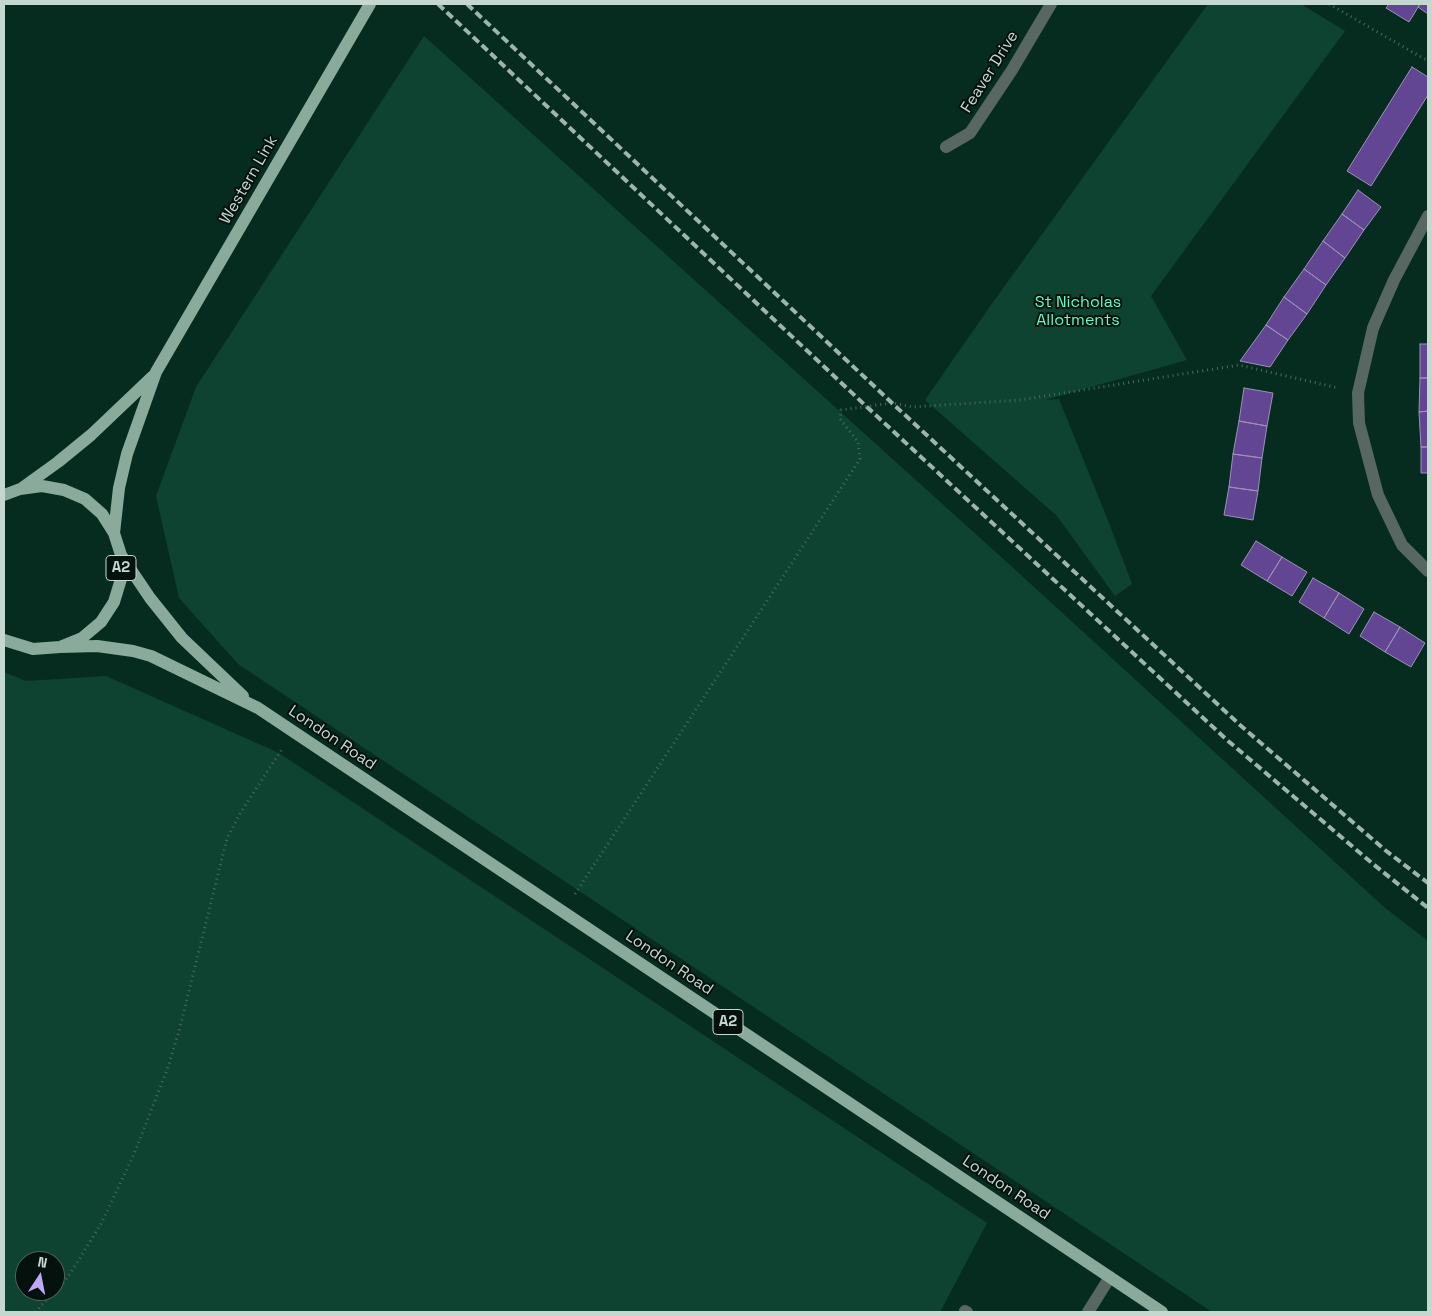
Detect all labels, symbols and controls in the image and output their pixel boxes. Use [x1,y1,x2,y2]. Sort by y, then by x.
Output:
street label: Feaver Drive [957,27,1023,117]
street label: Western Link [216,132,282,228]
park label: St Nicholas Allotments [1035,293,1121,331]
road number: A2 [106,556,136,580]
street label: London Road [284,702,380,774]
street label: London Road [621,927,717,999]
road number: A2 [713,1010,743,1034]
street label: London Road [958,1152,1054,1224]
north arrow [15,1251,65,1301]
text: N [36,1253,49,1272]

